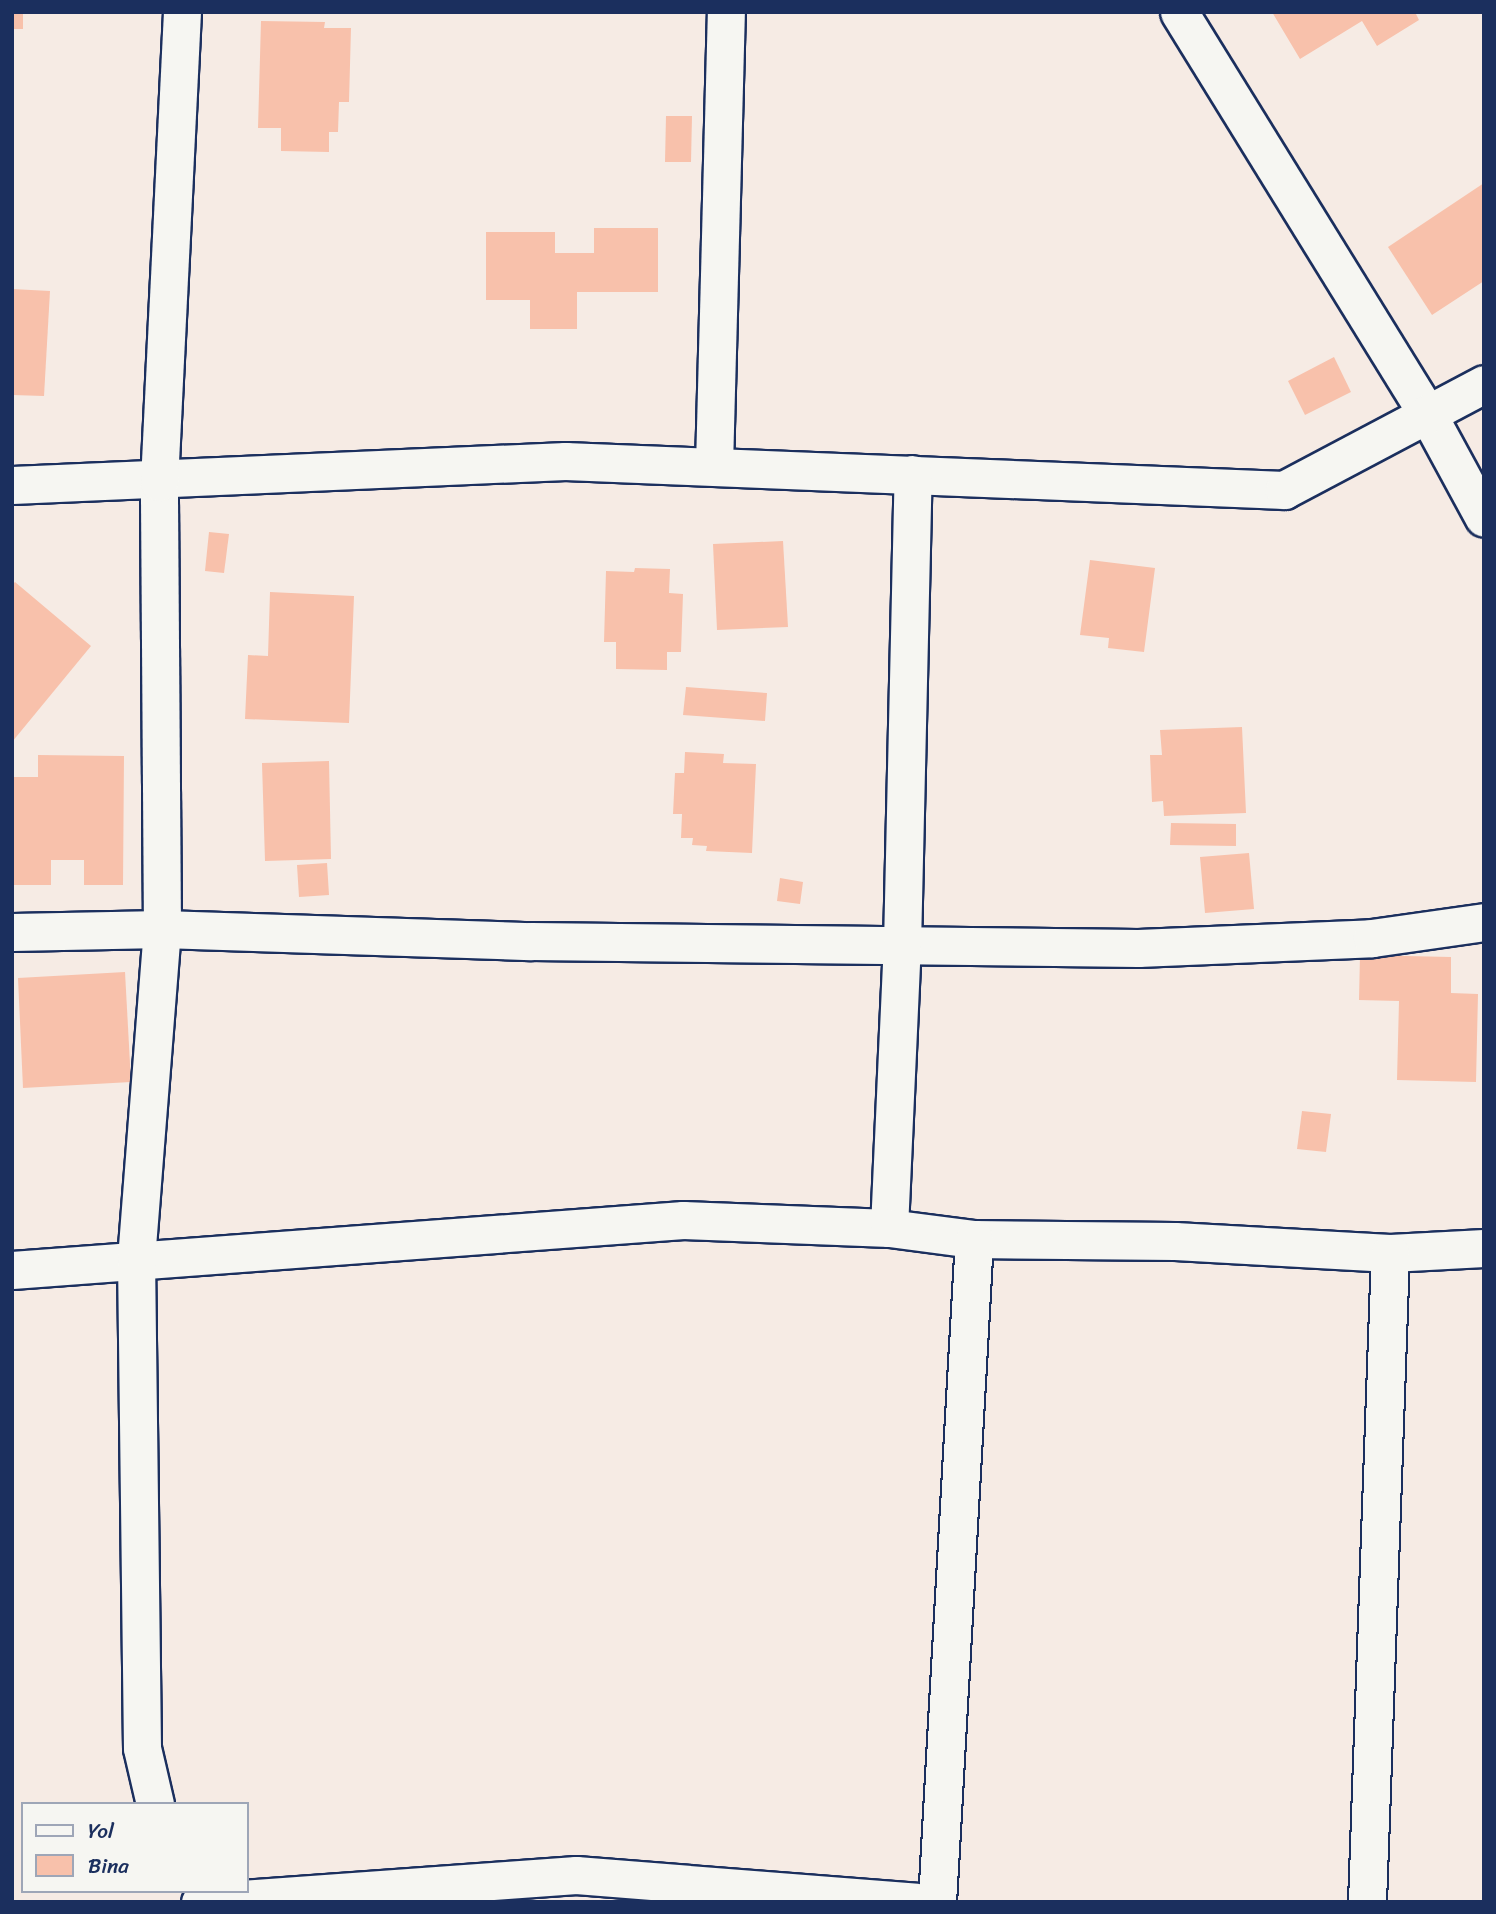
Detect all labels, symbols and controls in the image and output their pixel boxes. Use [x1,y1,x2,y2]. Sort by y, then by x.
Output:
legend [21,1802,248,1893]
text: Yol [88,1812,114,1850]
text: Bina [88,1847,129,1885]

